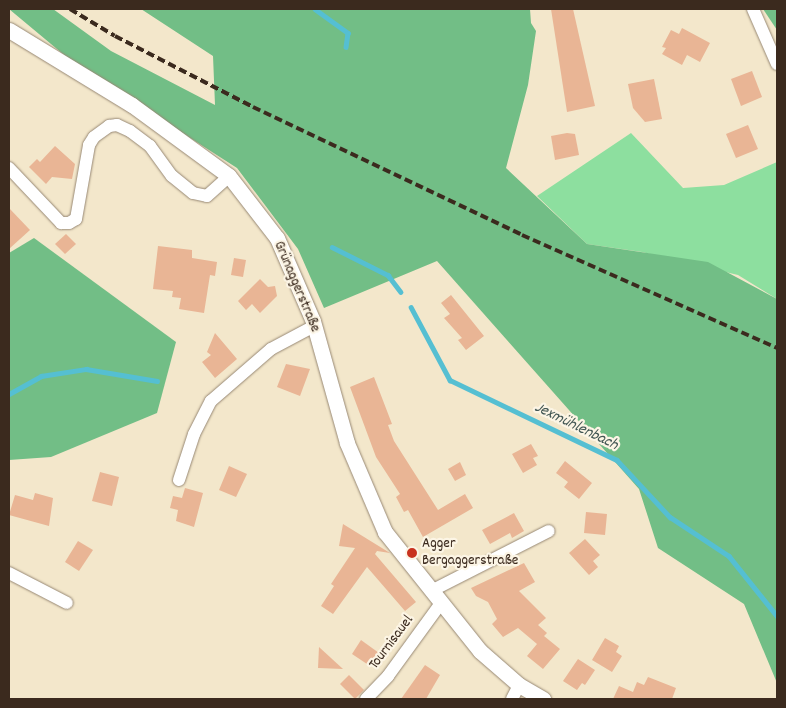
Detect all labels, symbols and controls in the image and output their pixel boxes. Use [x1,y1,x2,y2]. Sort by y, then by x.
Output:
street label: Grünaggerstraße [269,239,323,335]
water label: Jexmühlenbach [531,399,621,455]
place label: Agger Bergaggerstraße [422,535,518,570]
marker: Agger Bergaggerstraße [406,547,418,559]
street label: Tournisauel [366,612,418,674]

